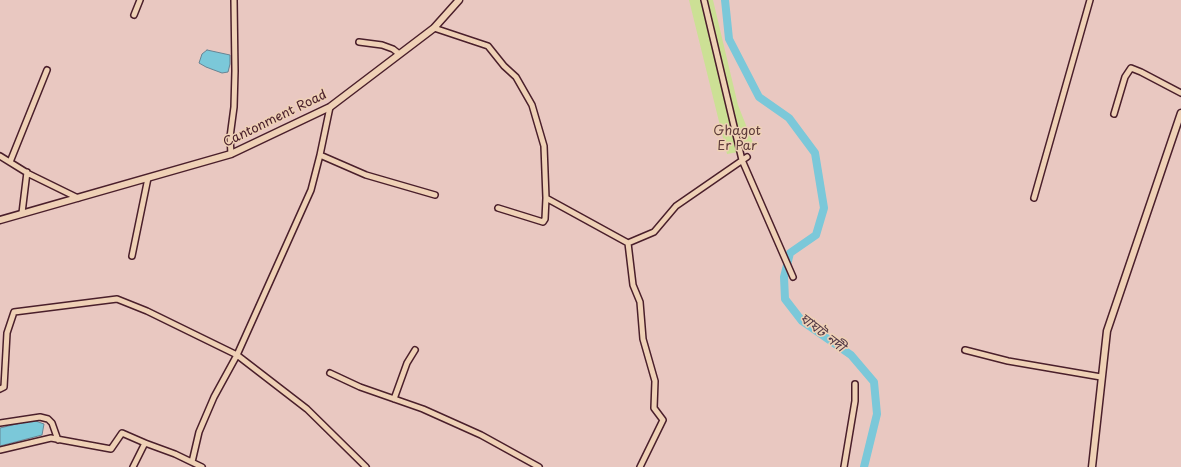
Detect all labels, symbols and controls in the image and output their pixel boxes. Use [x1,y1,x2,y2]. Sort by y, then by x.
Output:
street label: Cantonment Road [221,87,329,151]
park label: Ghagot Er Par [713,123,761,154]
water label: ঘাঘট নদী [796,310,848,356]

